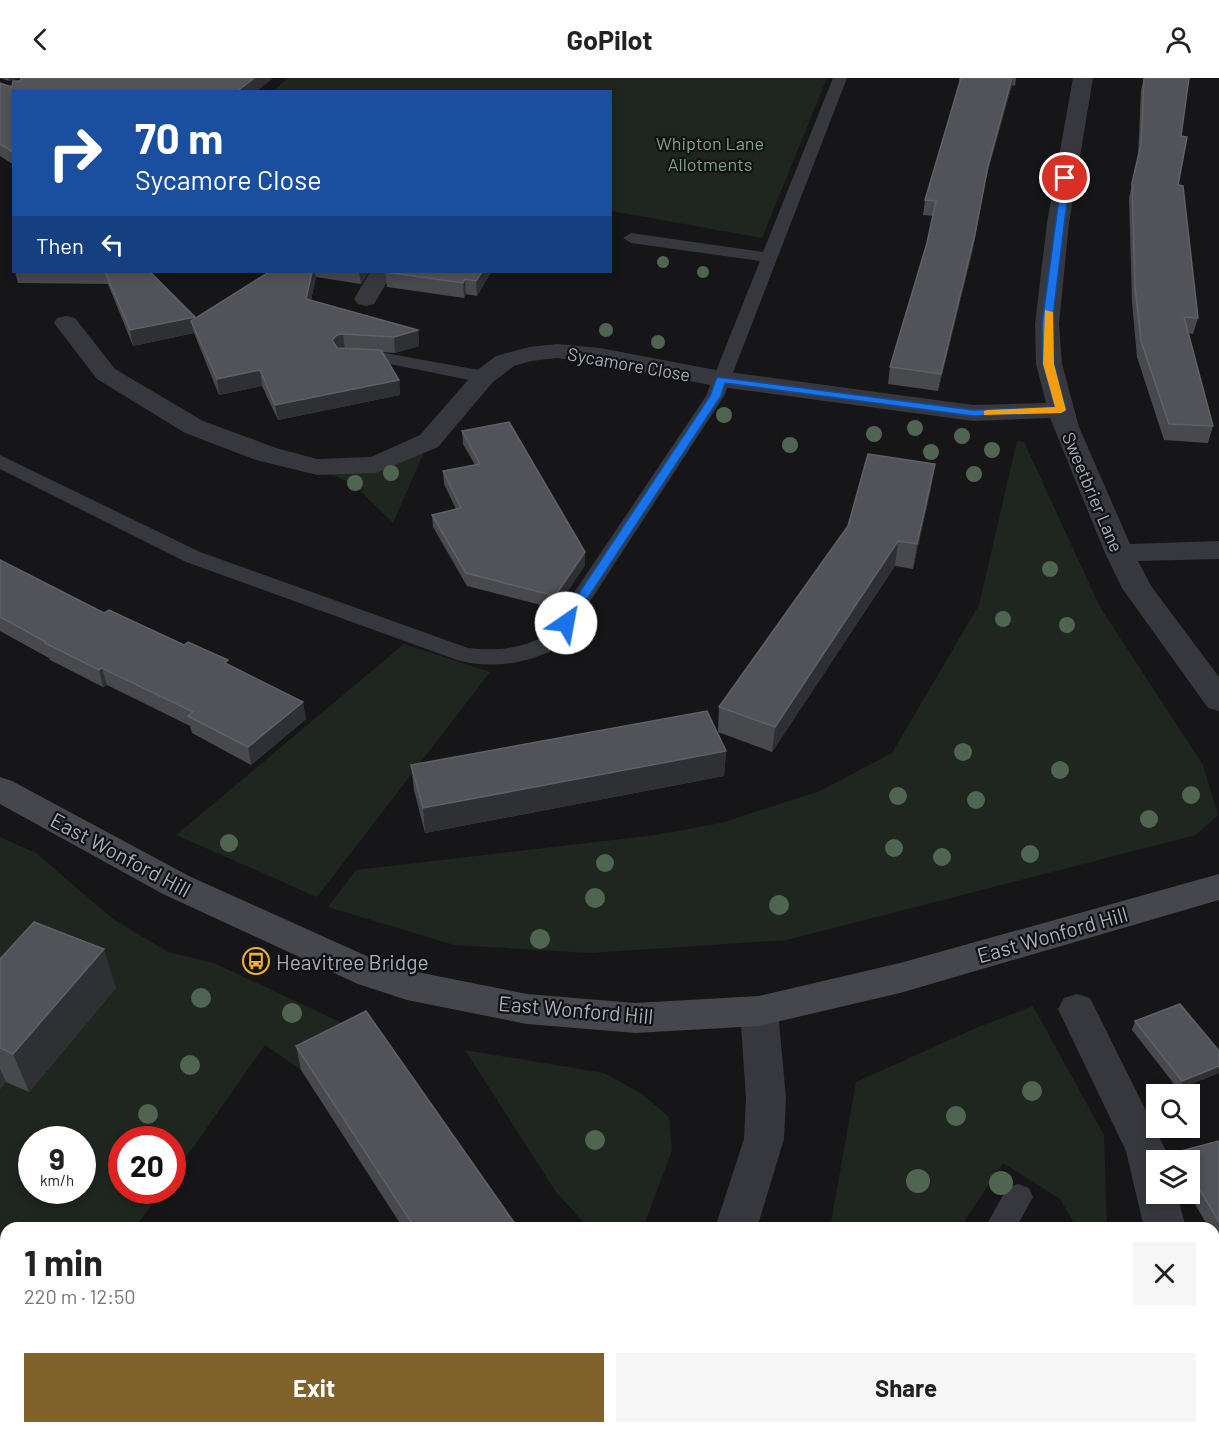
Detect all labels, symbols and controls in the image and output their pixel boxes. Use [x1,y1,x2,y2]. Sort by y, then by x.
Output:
icon: back [24,23,57,56]
text: GoPilot [566,23,653,55]
icon: person [1162,23,1195,56]
text: 70 m [135,112,223,162]
icon: right [36,114,114,192]
park label: Whipton Lane Allotments [656,132,764,175]
pin [1039,152,1090,203]
icon: arrive [1048,161,1081,194]
text: Sycamore Close [135,163,322,195]
icon: left [96,228,129,261]
text: Then [36,232,84,258]
street label: Sycamore Close [566,342,692,386]
street label: Sweetbrier Lane [1058,429,1128,555]
position arrow [534,591,598,655]
street label: East Wonford Hill [47,806,195,902]
street label: East Wonford Hill [974,901,1130,967]
bus stop icon: Heavitree Bridge [241,946,271,976]
place label: Heavitree Bridge [276,949,429,974]
street label: East Wonford Hill [497,990,655,1028]
map controls [1146,1084,1200,1204]
button: search [1146,1084,1200,1138]
speed limit sign: 20 [108,1126,186,1204]
text: 9 [49,1140,65,1176]
button: layers [1146,1150,1200,1204]
text: km/h [40,1171,74,1189]
text: 1 min [24,1240,103,1283]
button: close [1133,1242,1196,1305]
text: 220 m · 12:50 [24,1284,136,1308]
button: Exit [24,1353,604,1422]
button: Share [616,1353,1196,1422]

